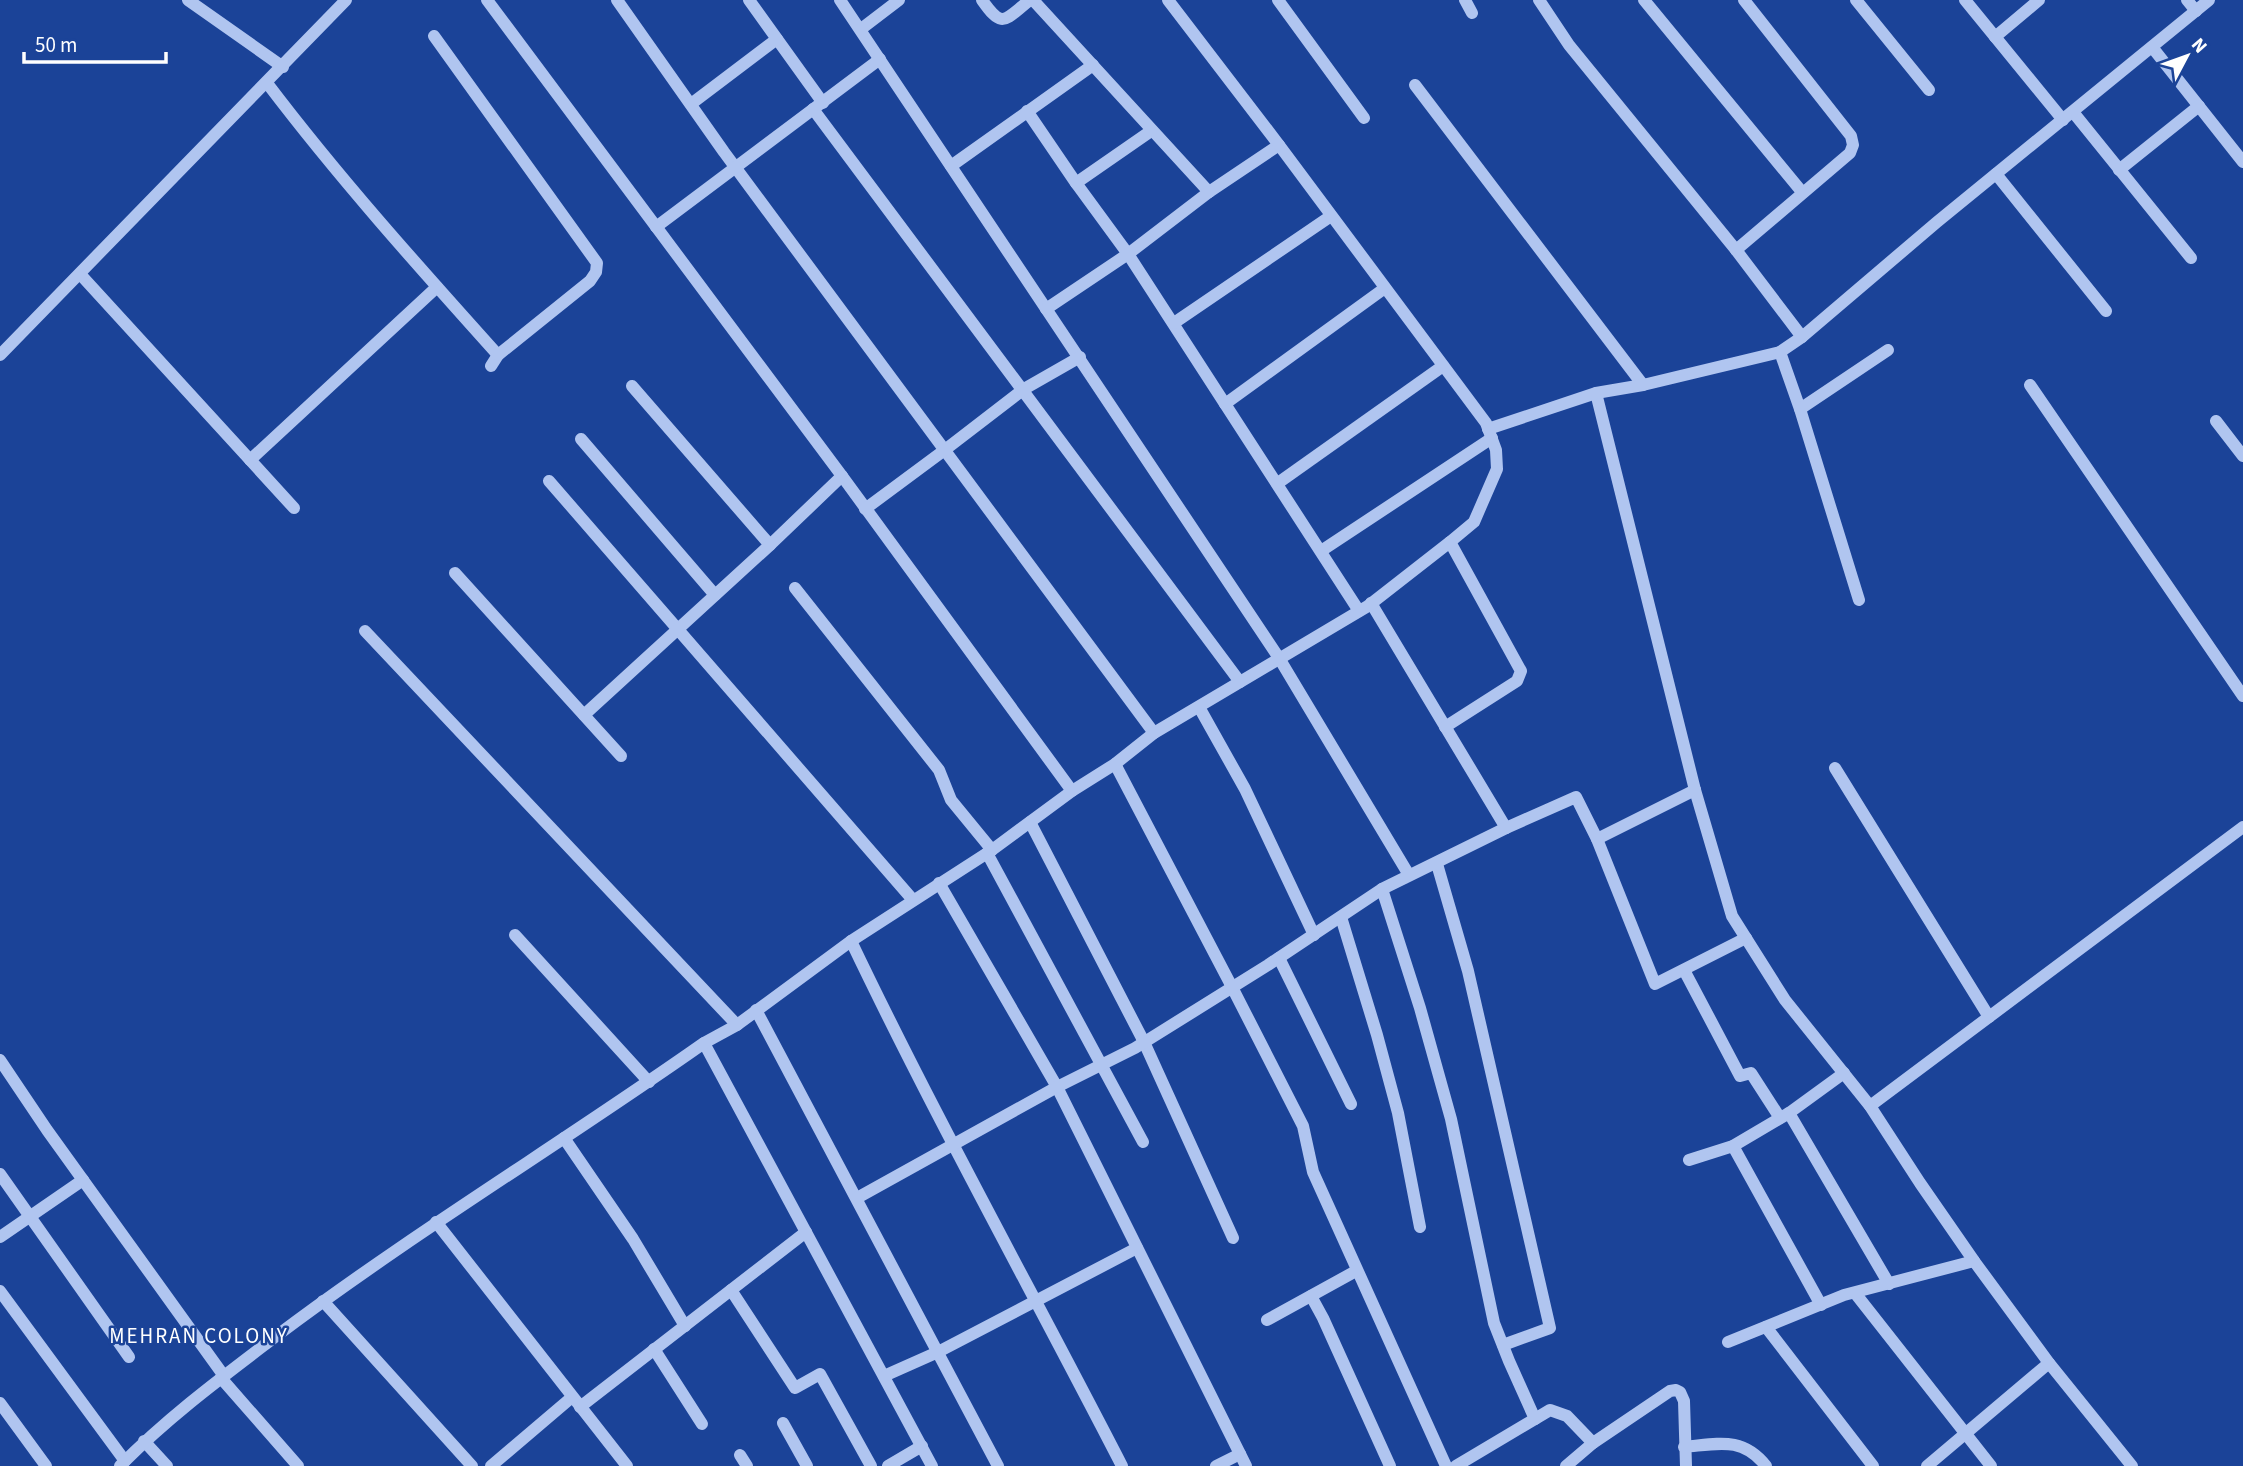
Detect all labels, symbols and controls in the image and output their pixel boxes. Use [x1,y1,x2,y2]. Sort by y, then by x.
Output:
scale bar [24,21,166,65]
north arrow [2152,21,2222,91]
text: 50 m [35,30,77,60]
text: N [2184,32,2213,59]
district label: MEHRAN COLONY [109,1321,289,1351]

